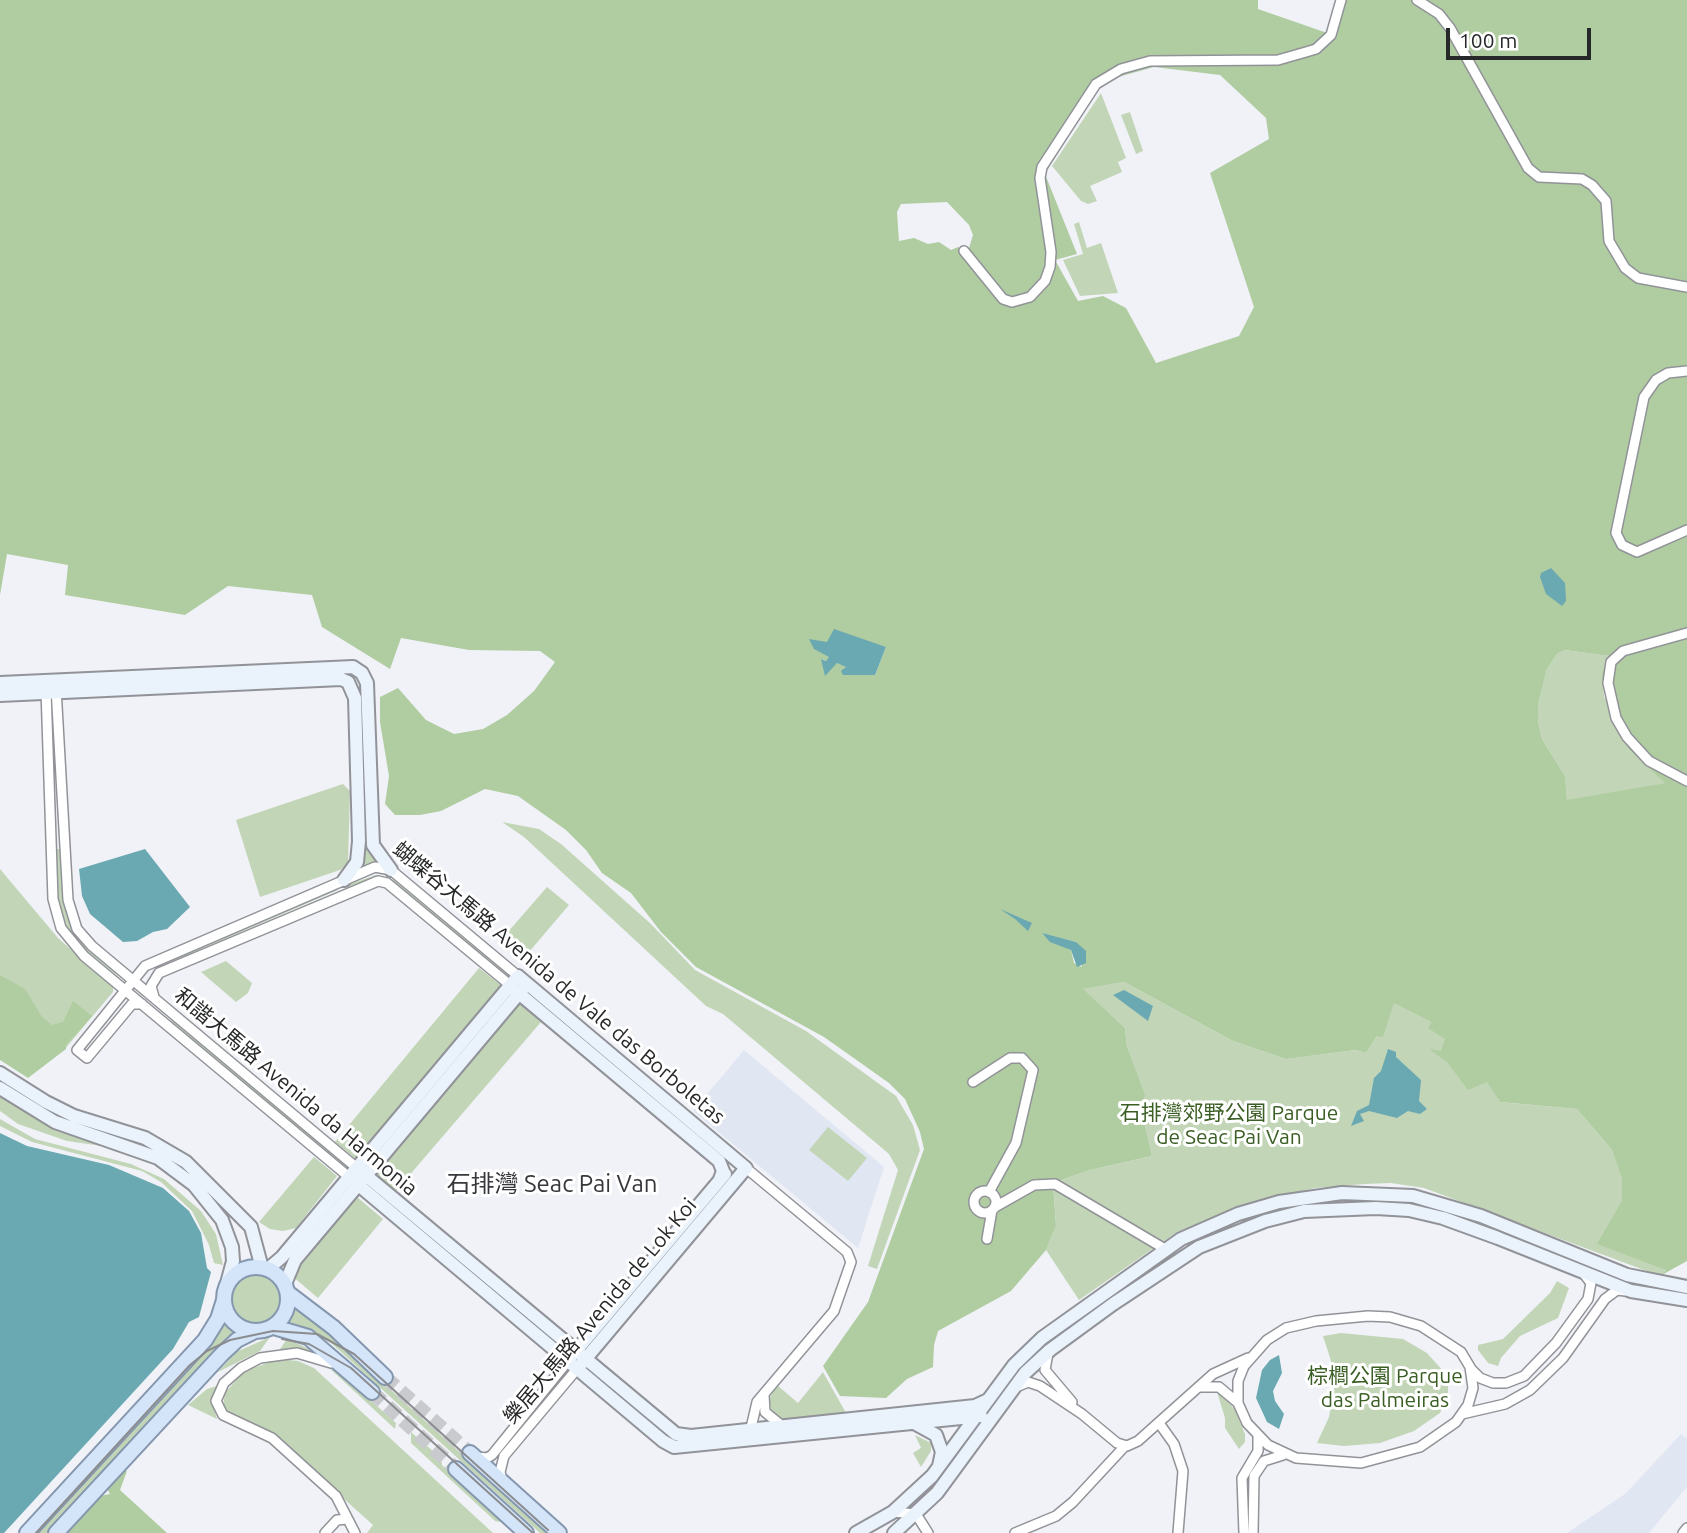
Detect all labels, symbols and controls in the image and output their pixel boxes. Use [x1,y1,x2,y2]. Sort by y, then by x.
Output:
scale bar [1449,14,1594,58]
text: 100 m [1459,28,1517,52]
street label: 蝴蝶谷大馬路 Avenida de Vale das Borboletas [388,837,730,1129]
street label: 和諧大馬路 Avenida da Harmonia [169,983,423,1201]
park label: 石排灣郊野公園 Parque de Seac Pai Van [1120,1100,1338,1150]
district label: 石排灣 Seac Pai Van [447,1170,657,1198]
street label: 樂居大馬路 Avenida de Lok Koi [498,1193,702,1429]
park label: 棕櫚公園 Parque das Palmeiras [1307,1363,1463,1413]

